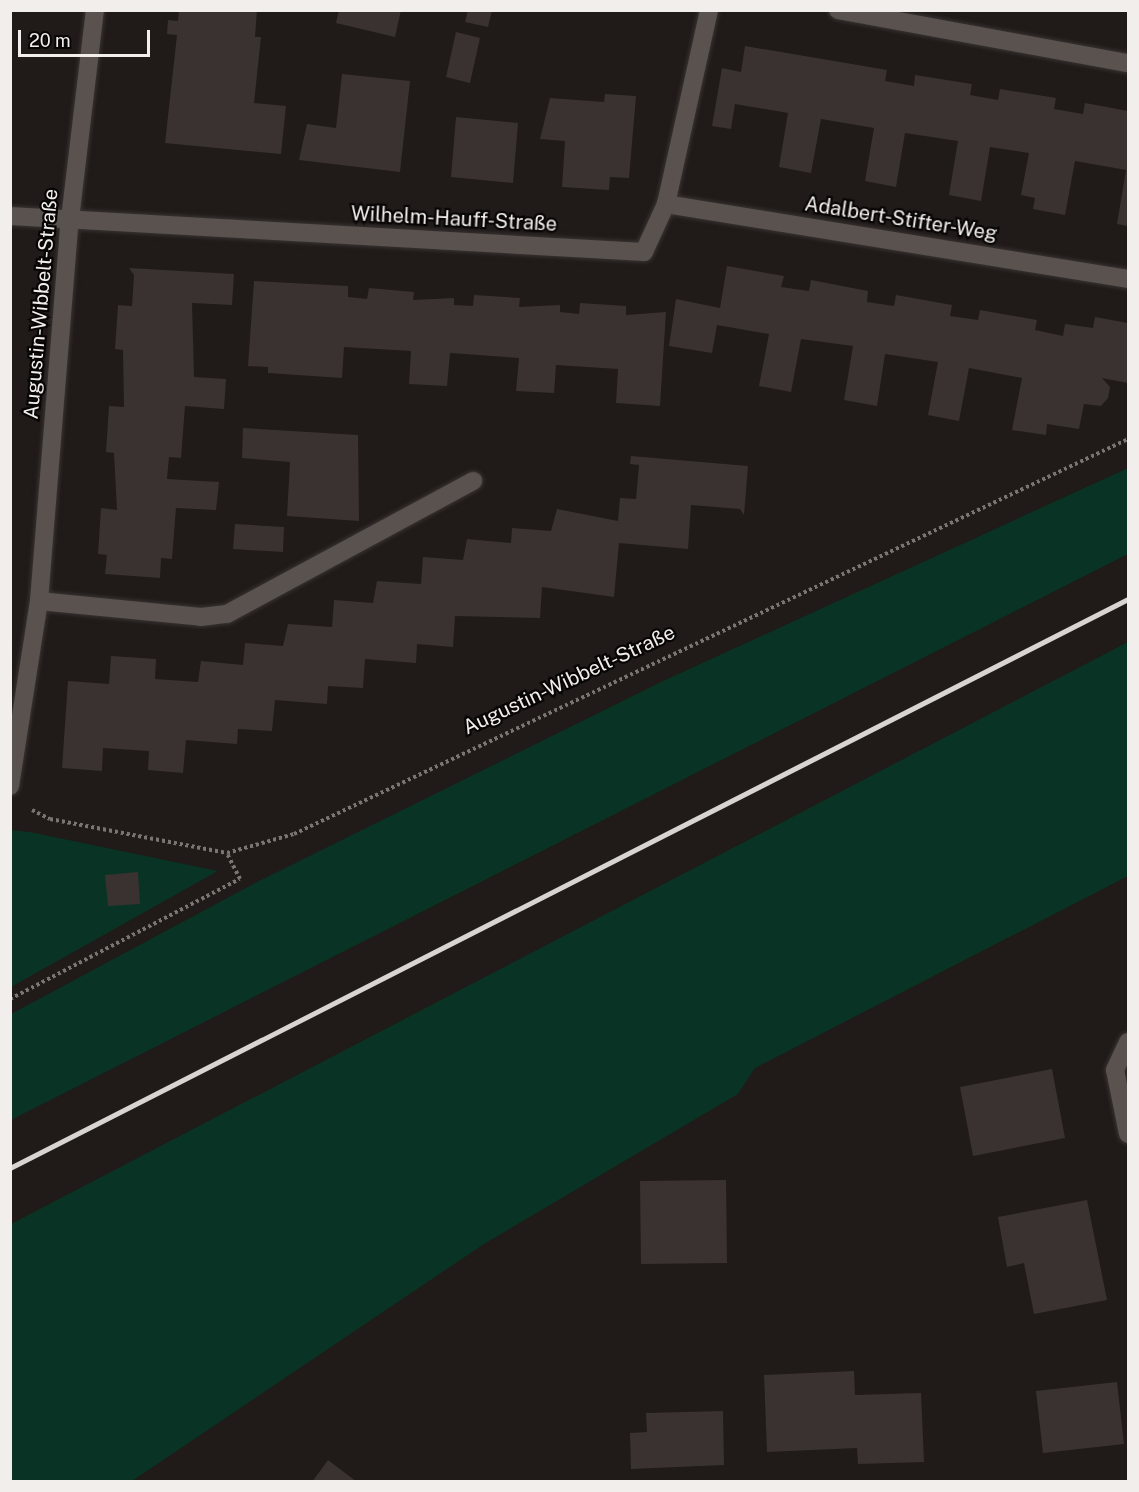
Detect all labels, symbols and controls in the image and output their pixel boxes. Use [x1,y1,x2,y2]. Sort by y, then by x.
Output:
scale bar [21,18,153,56]
text: 20 m [29,30,71,51]
street label: Augustin-Wibbelt-Straße [19,188,63,420]
street label: Adalbert-Stifter-Weg [803,192,999,246]
street label: Wilhelm-Hauff-Straße [350,202,558,236]
street label: Augustin-Wibbelt-Straße [459,620,679,740]

